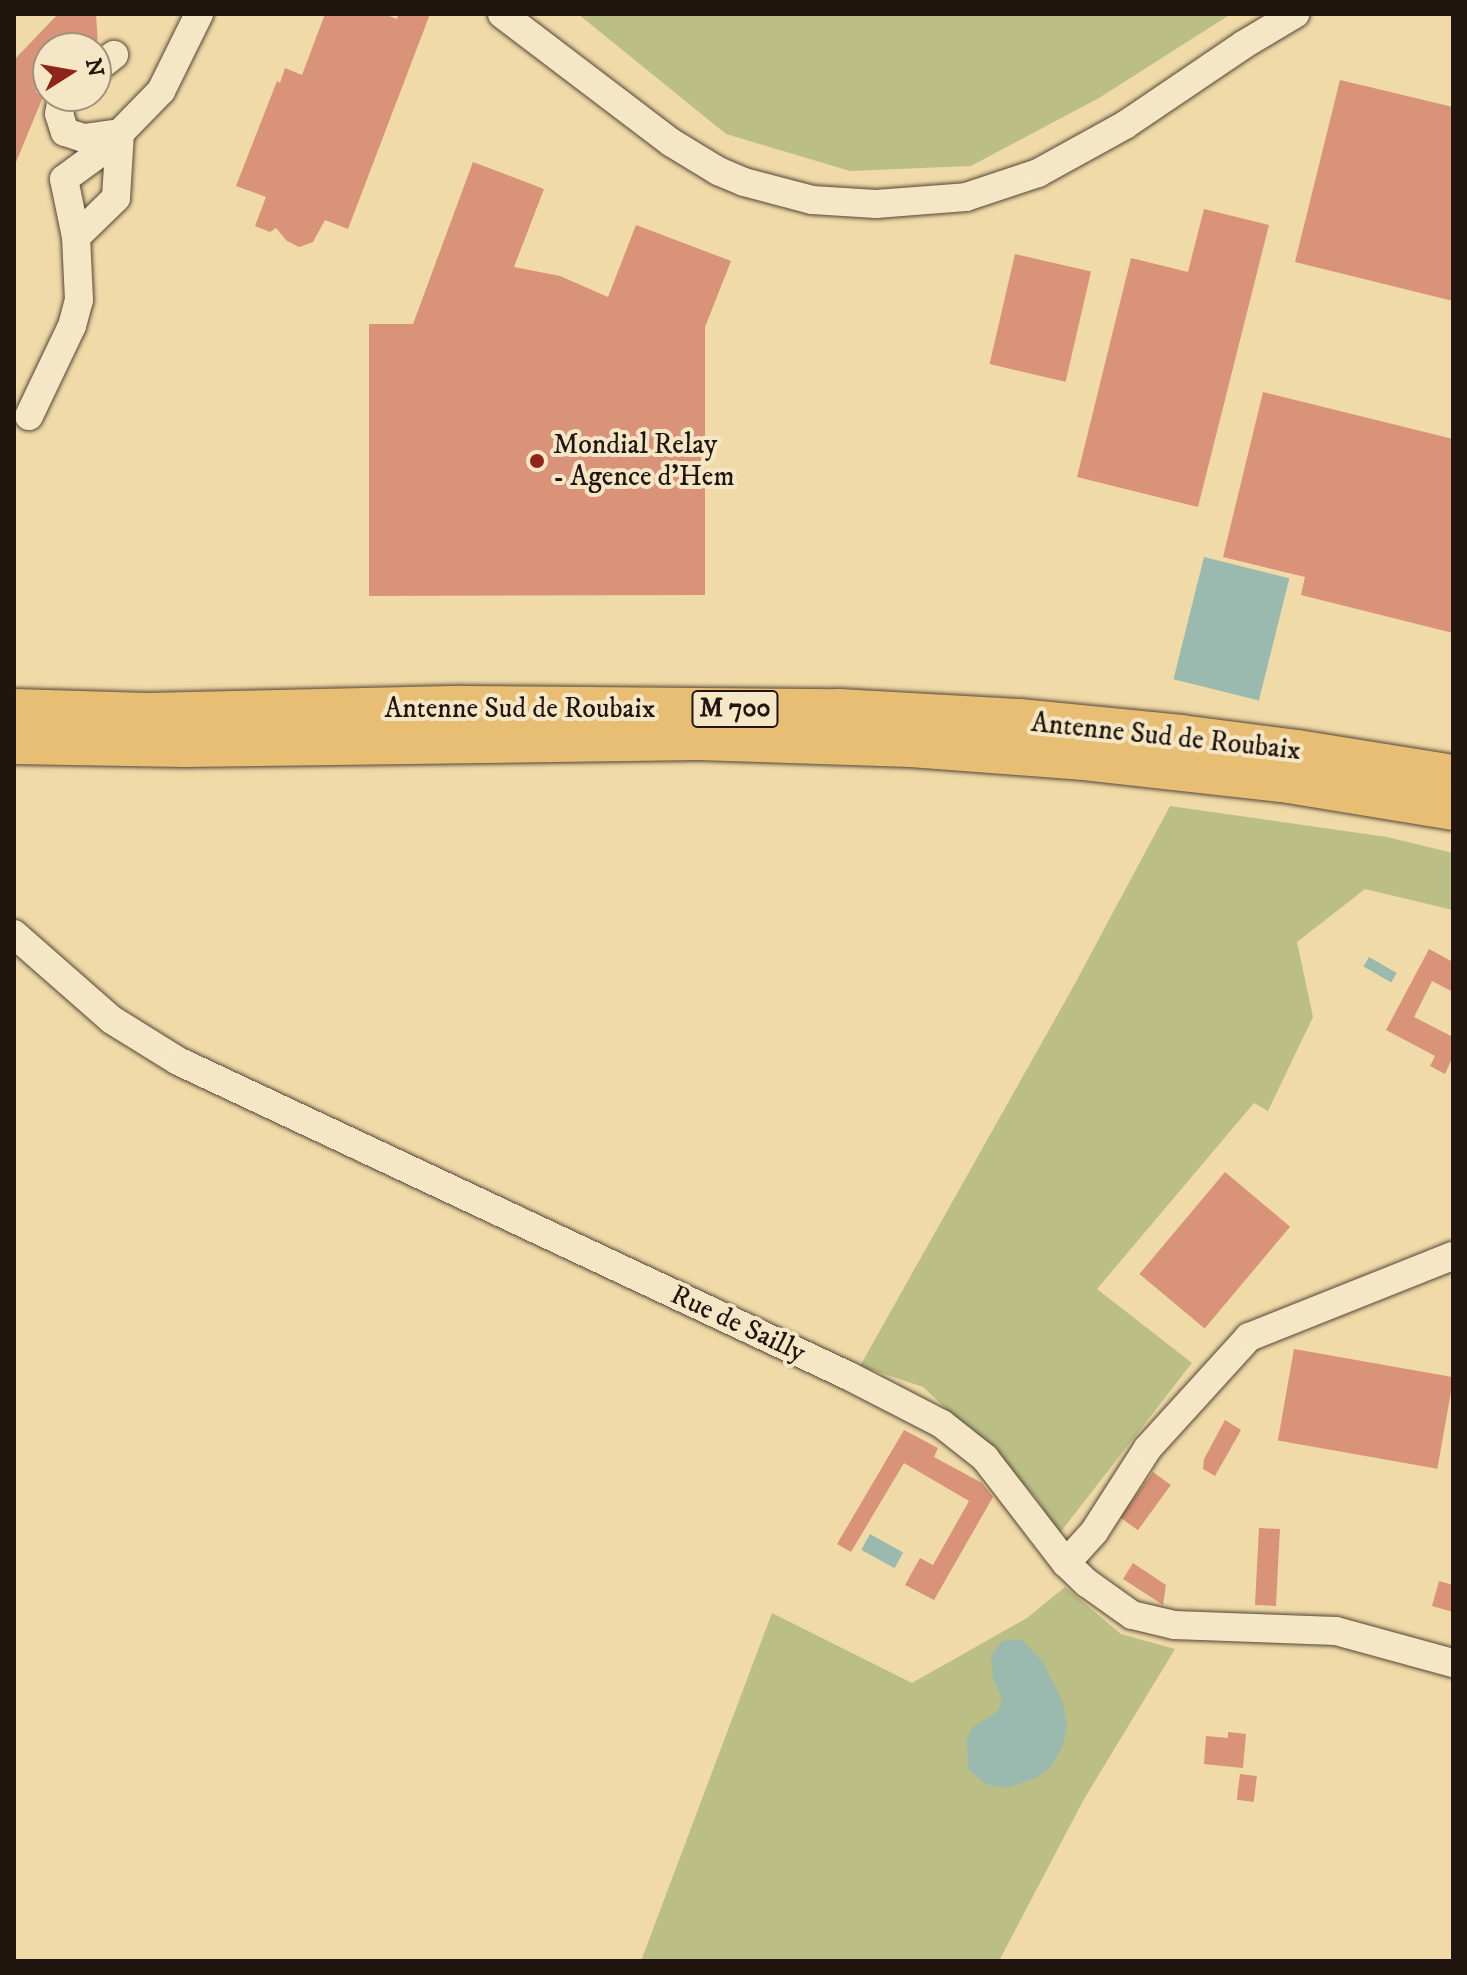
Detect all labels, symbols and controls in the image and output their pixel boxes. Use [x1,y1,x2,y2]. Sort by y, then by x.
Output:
north arrow [32,32,112,112]
text: N [79,56,109,79]
place label: Mondial Relay - Agence d'Hem [553,428,734,494]
marker: Mondial Relay - Agence d'Hem [528,452,546,470]
road number: M 700 [691,687,779,731]
street label: Antenne Sud de Roubaix [385,692,655,726]
street label: Antenne Sud de Roubaix [1029,706,1303,768]
street label: Rue de Sailly [665,1278,811,1370]

